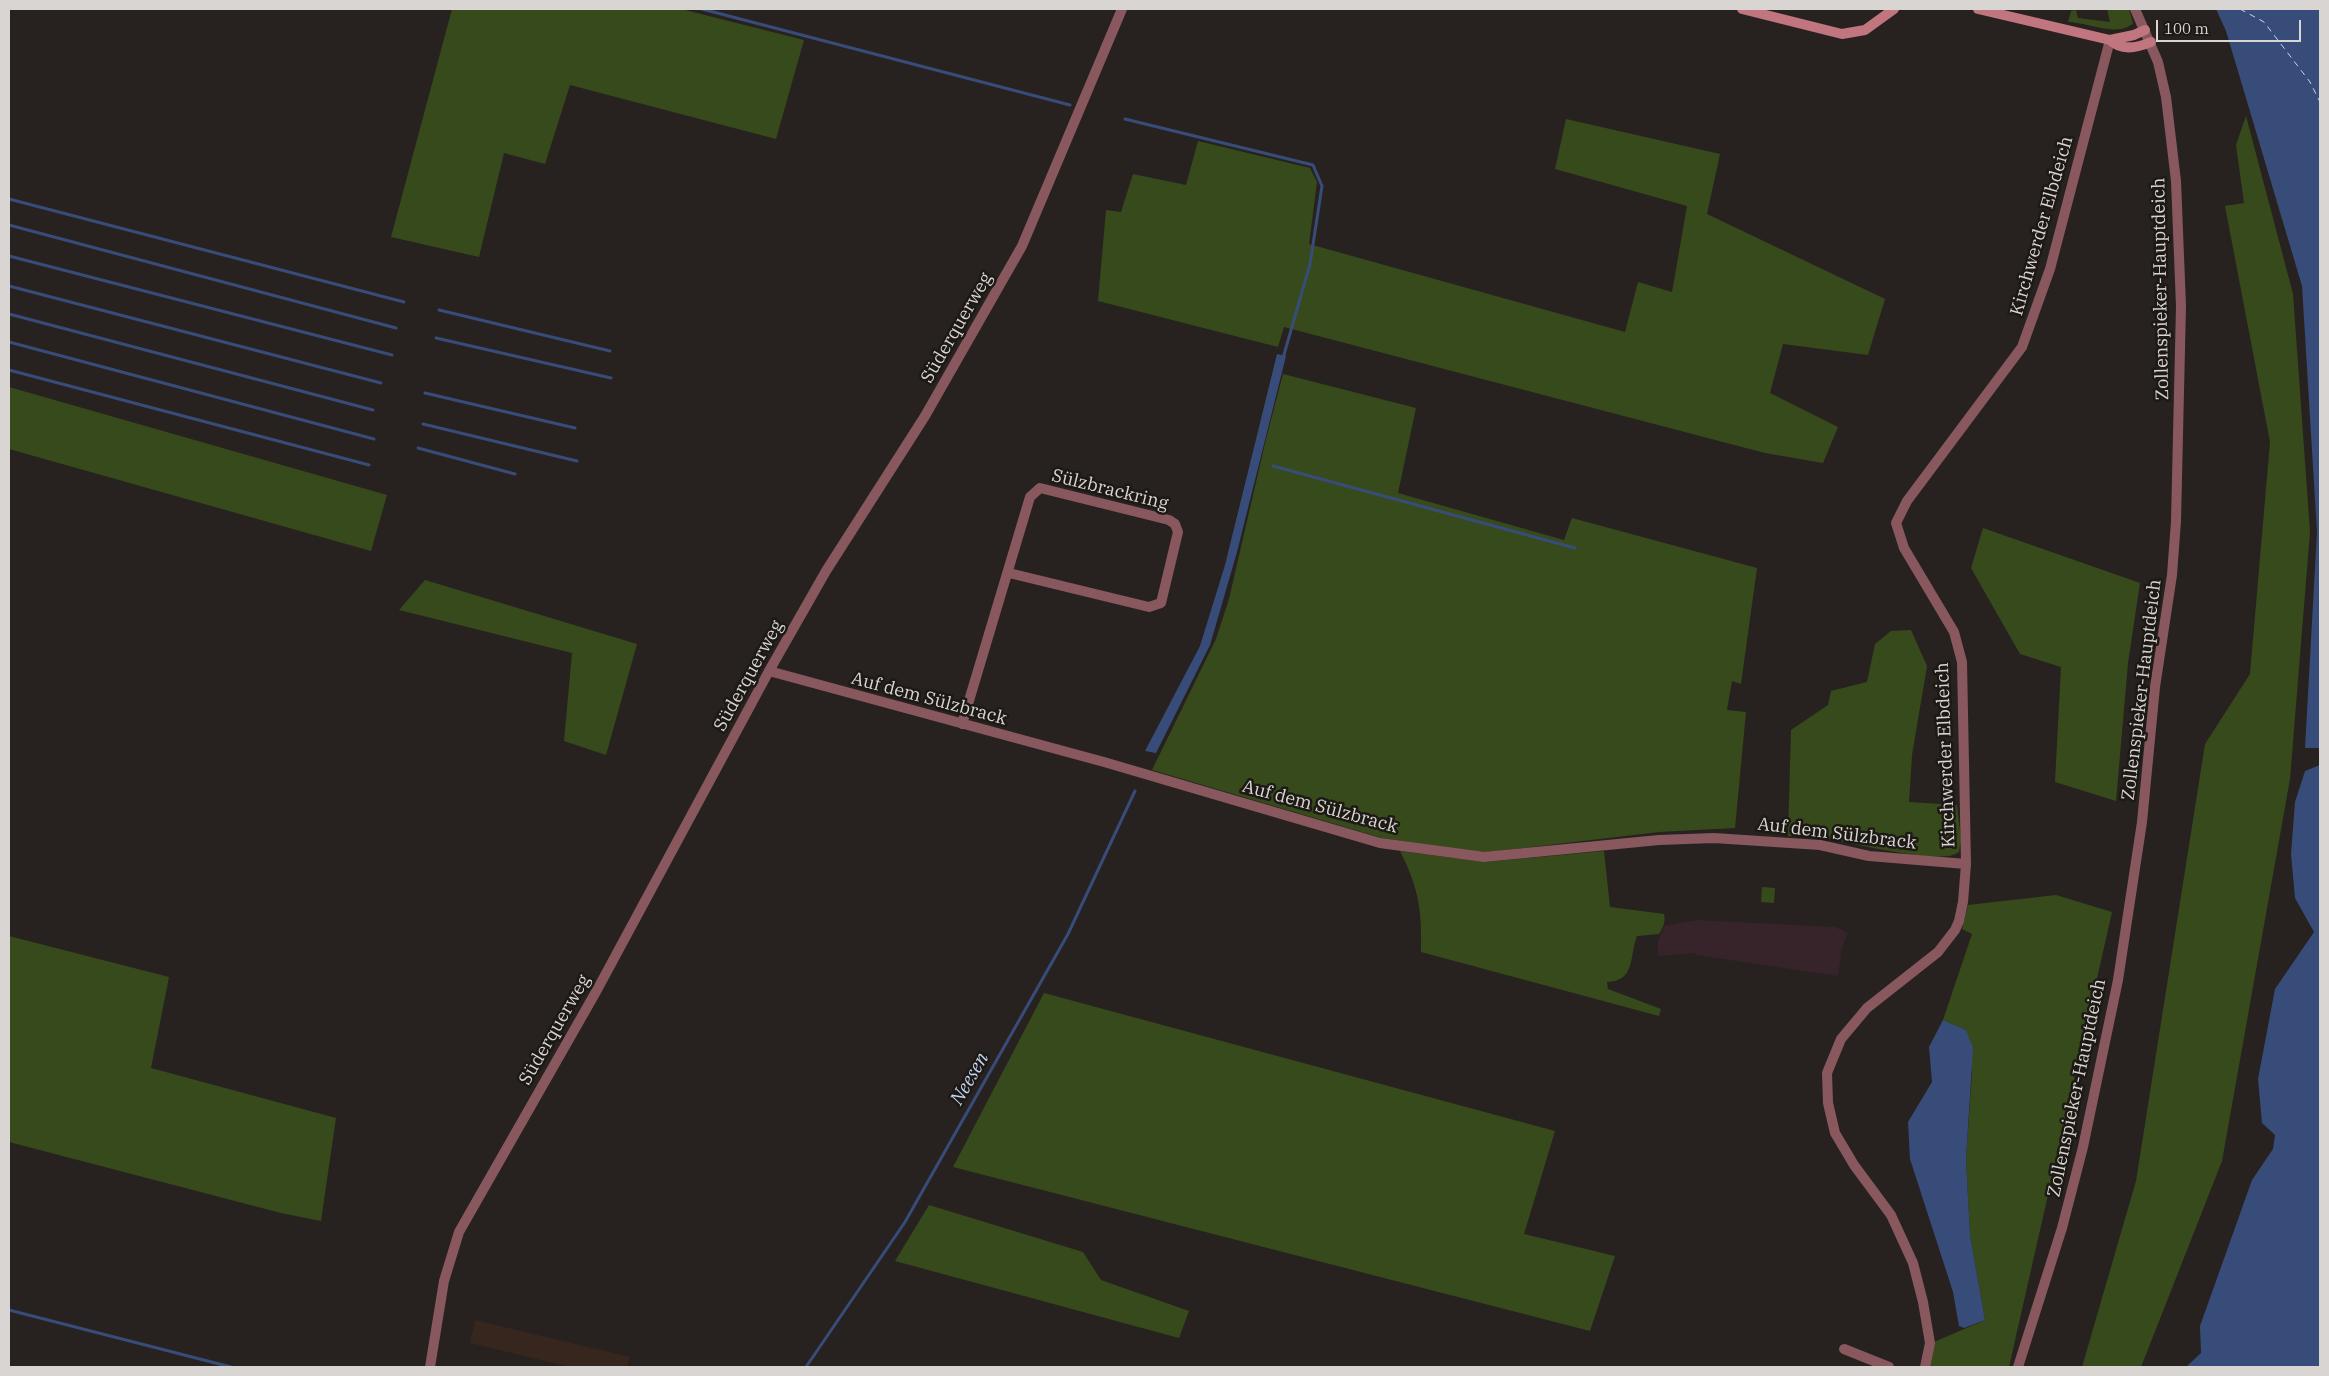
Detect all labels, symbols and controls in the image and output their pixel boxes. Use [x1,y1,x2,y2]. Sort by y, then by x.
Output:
scale bar [2159,10,2304,42]
text: 100 m [2164,19,2209,38]
street label: Kirchwerder Elbdeich [2006,134,2078,318]
street label: Zollenspieker-Hauptdeich [2148,178,2174,400]
street label: Süderquerweg [917,269,997,387]
street label: Sülzbrackring [1049,465,1171,515]
street label: Zollenspieker-Hauptdeich [2118,578,2166,802]
street label: Süderquerweg [710,617,788,735]
street label: Kirchwerder Elbdeich [1932,662,1960,848]
street label: Auf dem Sülzbrack [849,668,1009,730]
street label: Auf dem Sülzbrack [1240,776,1400,838]
street label: Auf dem Sülzbrack [1756,814,1918,854]
street label: Süderquerweg [515,971,595,1089]
street label: Zollenspieker-Hauptdeich [2043,977,2111,1199]
water label: Neesen [946,1049,994,1109]

